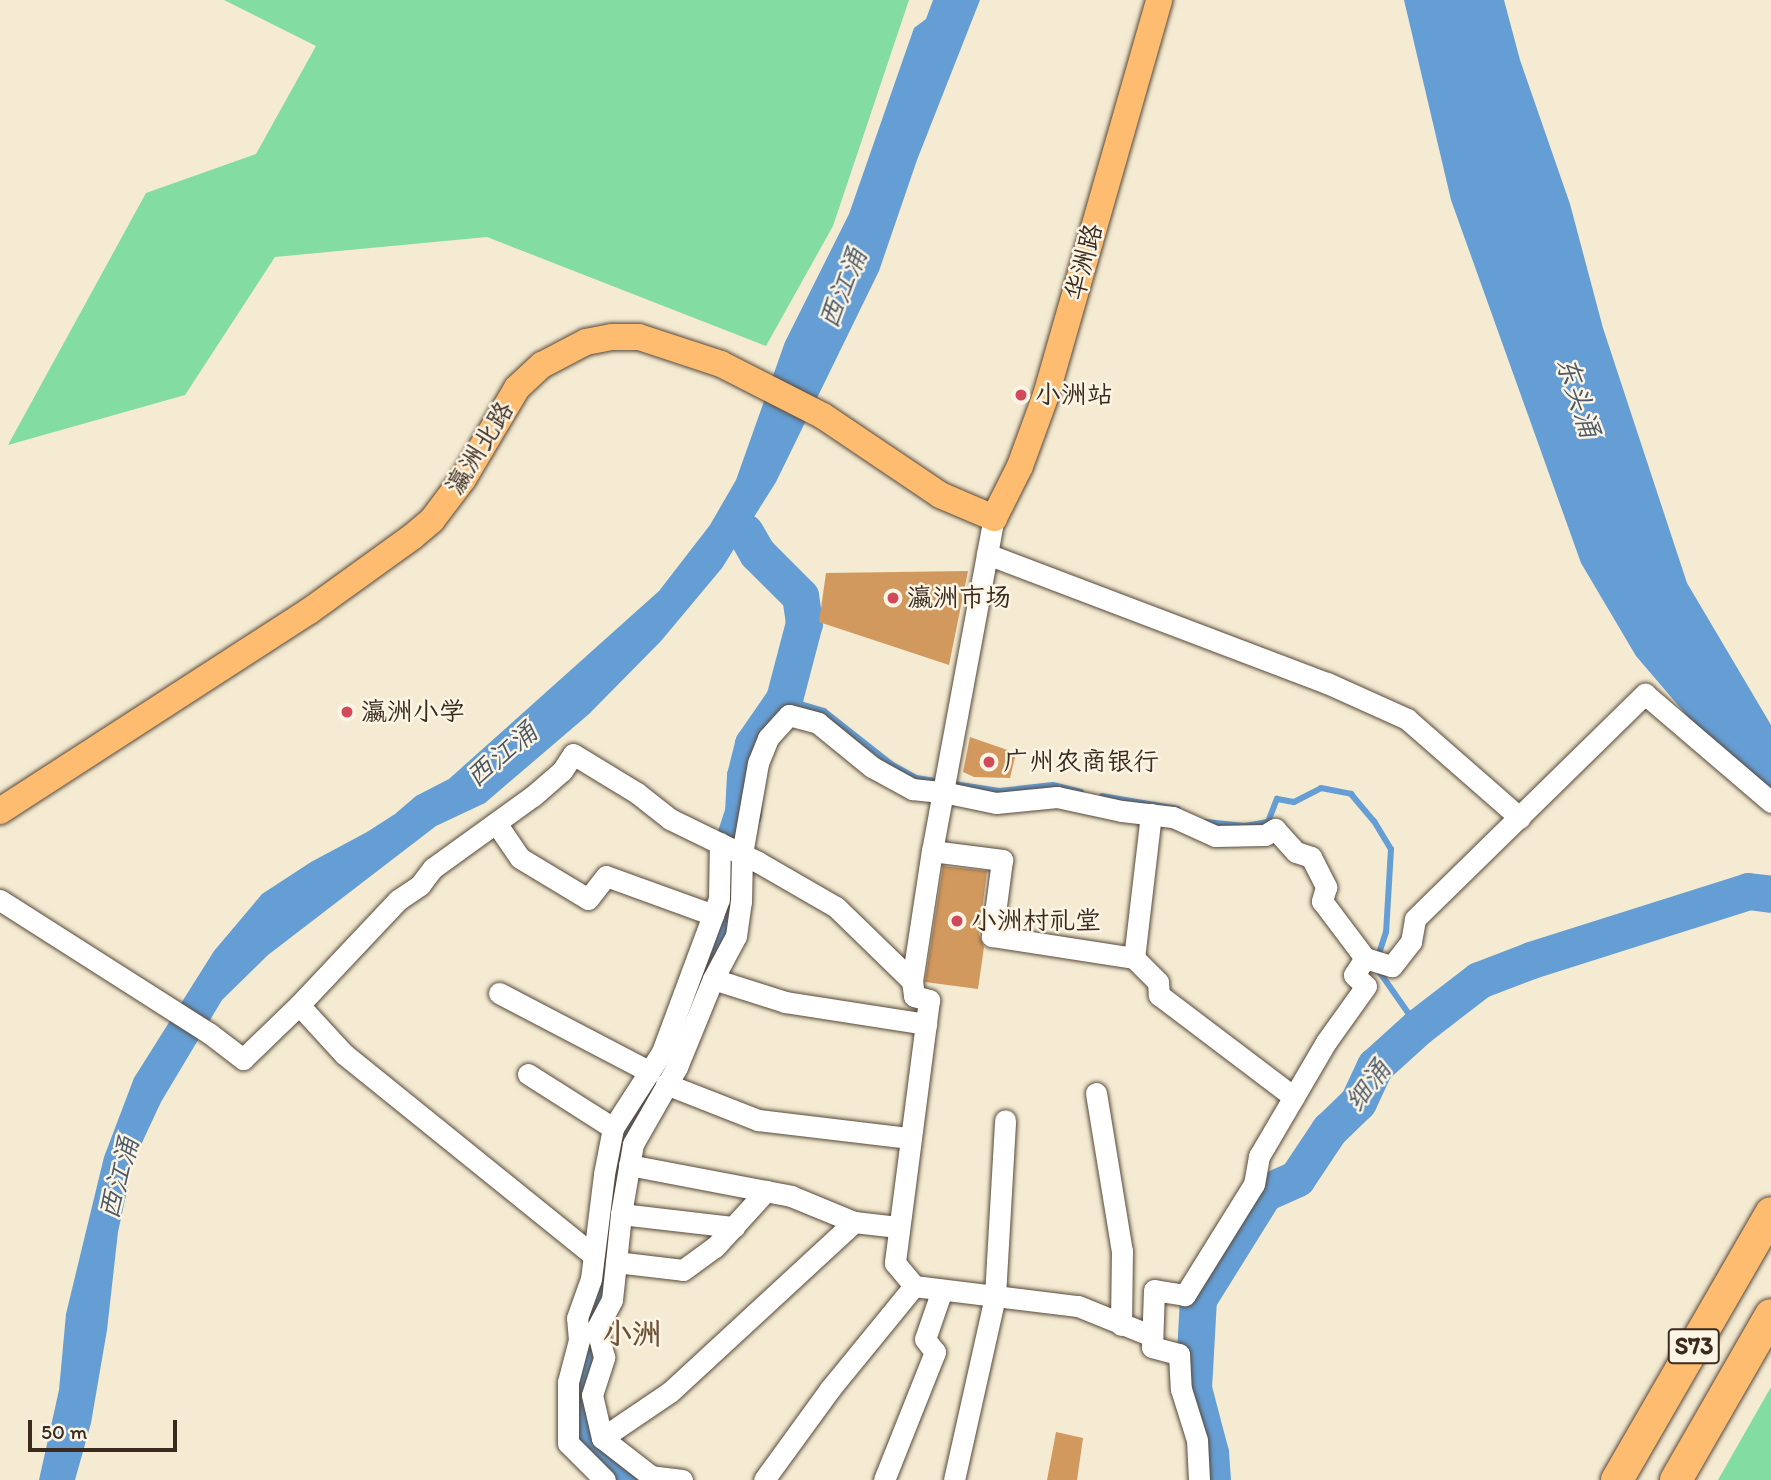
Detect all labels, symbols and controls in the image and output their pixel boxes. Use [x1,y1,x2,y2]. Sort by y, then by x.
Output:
street label: 华洲路 [1059,220,1109,304]
water label: 西江涌 [811,243,873,333]
water label: 东头涌 [1550,352,1608,442]
place label: 小洲站 [1035,379,1113,411]
marker: 小洲站 [1013,387,1029,403]
street label: 瀛洲北路 [439,396,521,500]
place label: 瀛洲市场 [907,582,1011,614]
marker: 瀛洲市场 [885,590,901,606]
place label: 瀛洲小学 [361,696,465,728]
marker: 瀛洲小学 [339,704,355,720]
water label: 西江涌 [458,714,544,794]
place label: 广州农商银行 [1003,746,1159,778]
marker: 广州农商银行 [981,754,997,770]
place label: 小洲村礼堂 [971,905,1101,937]
marker: 小洲村礼堂 [949,913,965,929]
water label: 细涌 [1337,1053,1397,1117]
water label: 西江涌 [91,1133,145,1223]
district label: 小洲 [602,1316,662,1352]
road number: S73 [1668,1326,1720,1366]
scale bar [32,1406,180,1450]
text: 50 m [41,1419,87,1444]

